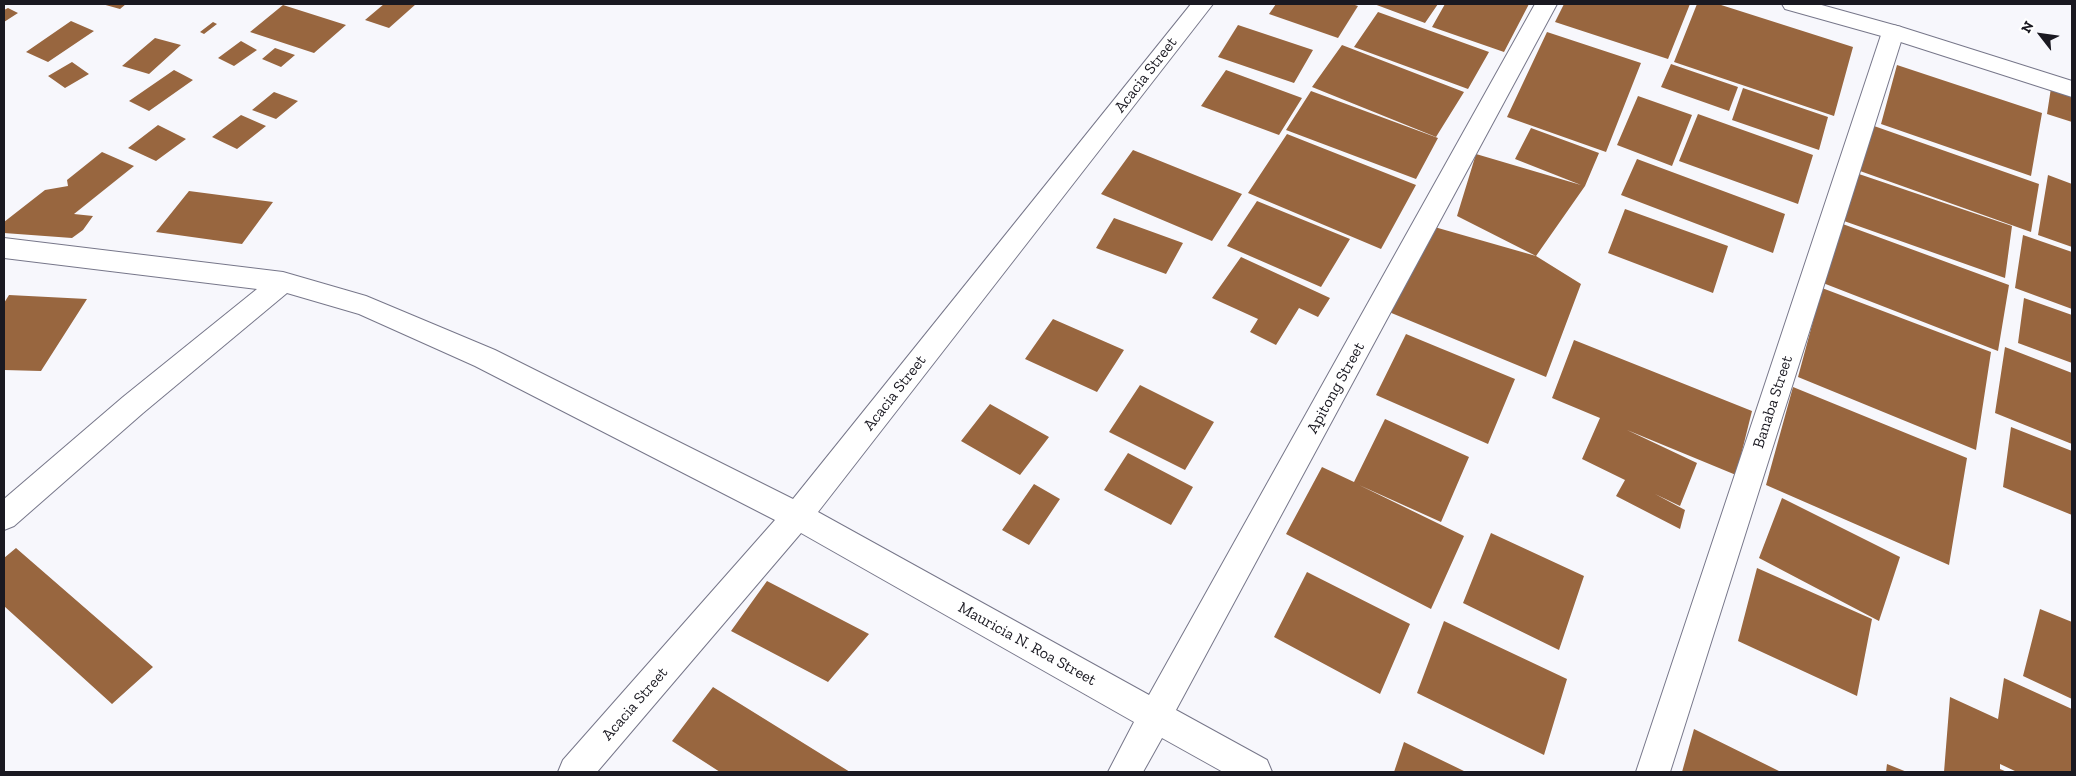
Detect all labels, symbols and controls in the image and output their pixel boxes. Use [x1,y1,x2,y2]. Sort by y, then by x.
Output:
north arrow [2016,10,2066,60]
text: N [2018,18,2038,36]
street label: Acacia Street [1111,33,1181,117]
street label: Apitong Street [1303,339,1369,437]
street label: Acacia Street [860,351,930,435]
street label: Banaba Street [1749,353,1797,451]
street label: Mauricia N. Roa Street [955,598,1099,690]
street label: Acacia Street [598,663,672,745]

